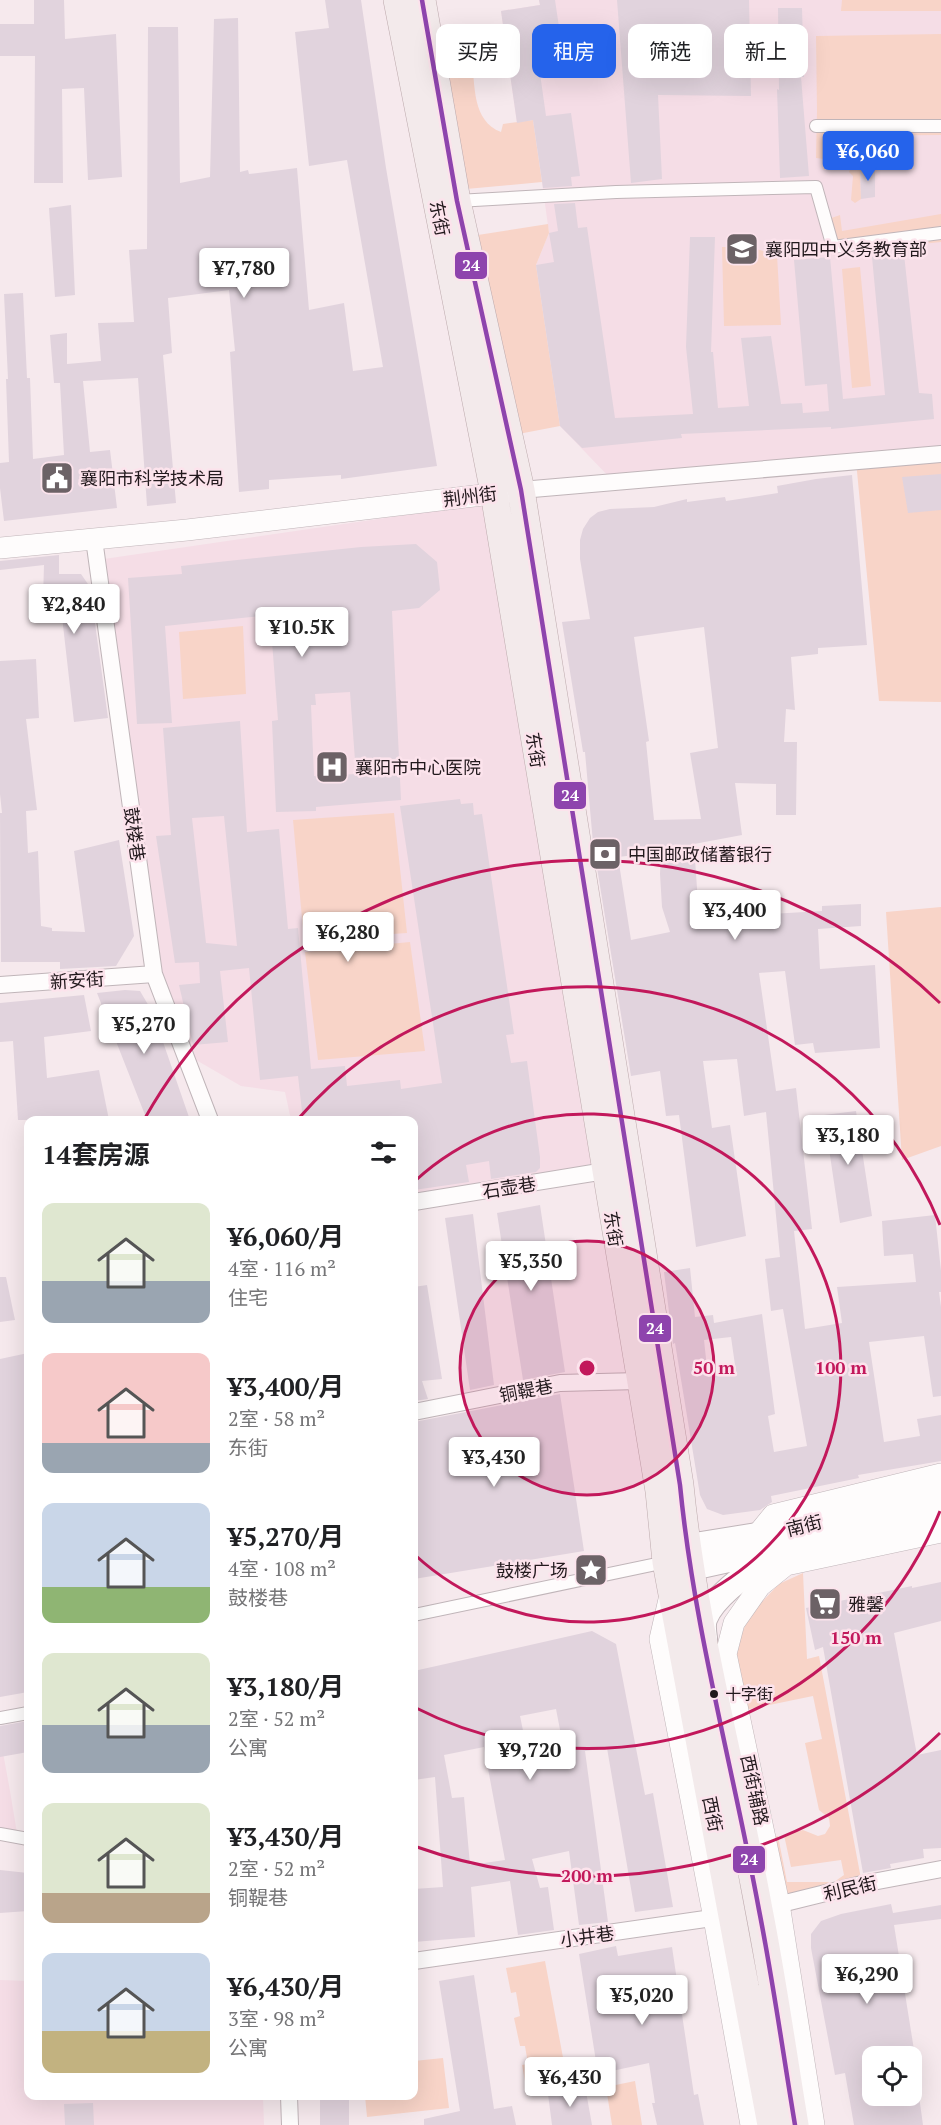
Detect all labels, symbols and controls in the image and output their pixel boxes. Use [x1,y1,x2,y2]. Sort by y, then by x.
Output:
chip: 买房 [436,24,520,78]
chip: 租房 [532,24,616,78]
chip: 筛选 [628,24,712,78]
chip: 新上 [724,24,808,78]
pin: ¥6,060 [819,131,917,182]
text: ¥6,060 [837,137,899,164]
street label: 东街 [425,198,455,238]
school or university icon: 襄阳四中义务教育部 [724,231,760,267]
place label: 襄阳四中义务教育部 [765,237,927,261]
pin: ¥7,780 [195,248,293,299]
line badge: 24 [454,251,488,280]
text: ¥7,780 [213,254,275,281]
text: 24 [462,254,480,276]
public building icon: 襄阳市科学技术局 [39,460,75,496]
place label: 襄阳市科学技术局 [80,466,224,490]
street label: 荆州街 [442,481,498,511]
pin: ¥2,840 [25,584,123,635]
text: ¥2,840 [43,590,105,617]
pin: ¥10.5K [253,607,351,658]
text: ¥10.5K [269,613,335,640]
street label: 东街 [521,730,551,770]
hospital icon: 襄阳市中心医院 [314,749,350,785]
place label: 襄阳市中心医院 [355,755,481,779]
line badge: 24 [553,781,587,810]
text: 24 [561,784,579,806]
street label: 鼓楼巷 [119,806,151,862]
bank icon: 中国邮政储蓄银行 [587,836,623,872]
place label: 中国邮政储蓄银行 [628,842,772,866]
pin: ¥3,400 [686,890,784,941]
text: ¥3,400 [704,896,766,923]
pin: ¥6,280 [299,912,397,963]
text: ¥6,280 [317,918,379,945]
street label: 新安街 [49,966,105,994]
pin: ¥5,270 [95,1004,193,1055]
text: ¥5,270 [113,1010,175,1037]
pin: ¥3,180 [799,1115,897,1166]
text: ¥3,180 [817,1121,879,1148]
icon: filters [367,1136,400,1169]
text: 14套房源 [42,1137,149,1171]
street label: 石壶巷 [480,1171,538,1203]
street label: 东街 [599,1209,629,1249]
text: ¥6,060/月 [228,1219,344,1253]
icon: home [90,1227,162,1299]
pin: ¥5,350 [482,1241,580,1292]
text: ¥5,350 [500,1247,562,1274]
text: 4室 · 116 m² [228,1255,336,1282]
text: 住宅 [228,1284,268,1311]
line badge: 24 [638,1314,672,1343]
text: 24 [646,1317,664,1339]
text: 50 m [693,1355,735,1379]
text: 100 m [815,1355,867,1379]
centre of rings [577,1358,597,1378]
text: ¥3,400/月 [228,1369,344,1403]
street label: 铜鞮巷 [497,1373,555,1407]
icon: home [90,1377,162,1449]
text: 2室 · 58 m² [228,1405,325,1432]
text: 东街 [228,1434,268,1461]
pin: ¥3,430 [445,1437,543,1488]
text: ¥3,430 [463,1443,525,1470]
street label: 南街 [784,1509,824,1541]
text: ¥5,270/月 [228,1519,344,1553]
icon: home [90,1527,162,1599]
place icon: 鼓楼广场 [573,1552,609,1588]
text: 4室 · 108 m² [228,1555,336,1582]
place label: 鼓楼广场 [496,1558,568,1582]
text: 鼓楼巷 [228,1584,288,1611]
supermarket icon: 雅馨 [807,1586,843,1622]
place label: 雅馨 [848,1592,884,1616]
text: 150 m [830,1625,882,1649]
text: ¥3,180/月 [228,1669,344,1703]
icon: home [90,1677,162,1749]
place label: 十字街 [725,1683,773,1705]
marker: 十字街 [708,1688,720,1700]
text: 2室 · 52 m² [228,1705,325,1732]
pin: ¥9,720 [481,1730,579,1781]
text: 公寓 [228,1734,268,1761]
text: ¥9,720 [499,1736,561,1763]
street label: 西街辅路 [736,1752,774,1828]
street label: 西街 [698,1794,728,1834]
text: ¥3,430/月 [228,1819,344,1853]
icon: home [90,1827,162,1899]
line badge: 24 [732,1845,766,1874]
text: 24 [740,1848,758,1870]
text: 2室 · 52 m² [228,1855,325,1882]
text: 200 m [561,1863,613,1887]
street label: 利民街 [821,1870,879,1906]
text: 铜鞮巷 [228,1884,288,1911]
street label: 小井巷 [559,1920,615,1952]
pin: ¥6,290 [818,1954,916,2005]
text: ¥6,290 [836,1960,898,1987]
text: ¥6,430/月 [228,1969,344,2003]
pin: ¥5,020 [593,1975,691,2026]
icon: home [90,1977,162,2049]
text: ¥5,020 [611,1981,673,2008]
text: 3室 · 98 m² [228,2005,325,2032]
text: 公寓 [228,2034,268,2061]
map controls [862,2046,922,2106]
button: locate [862,2046,922,2106]
pin: ¥6,430 [521,2057,619,2108]
text: ¥6,430 [539,2063,601,2090]

